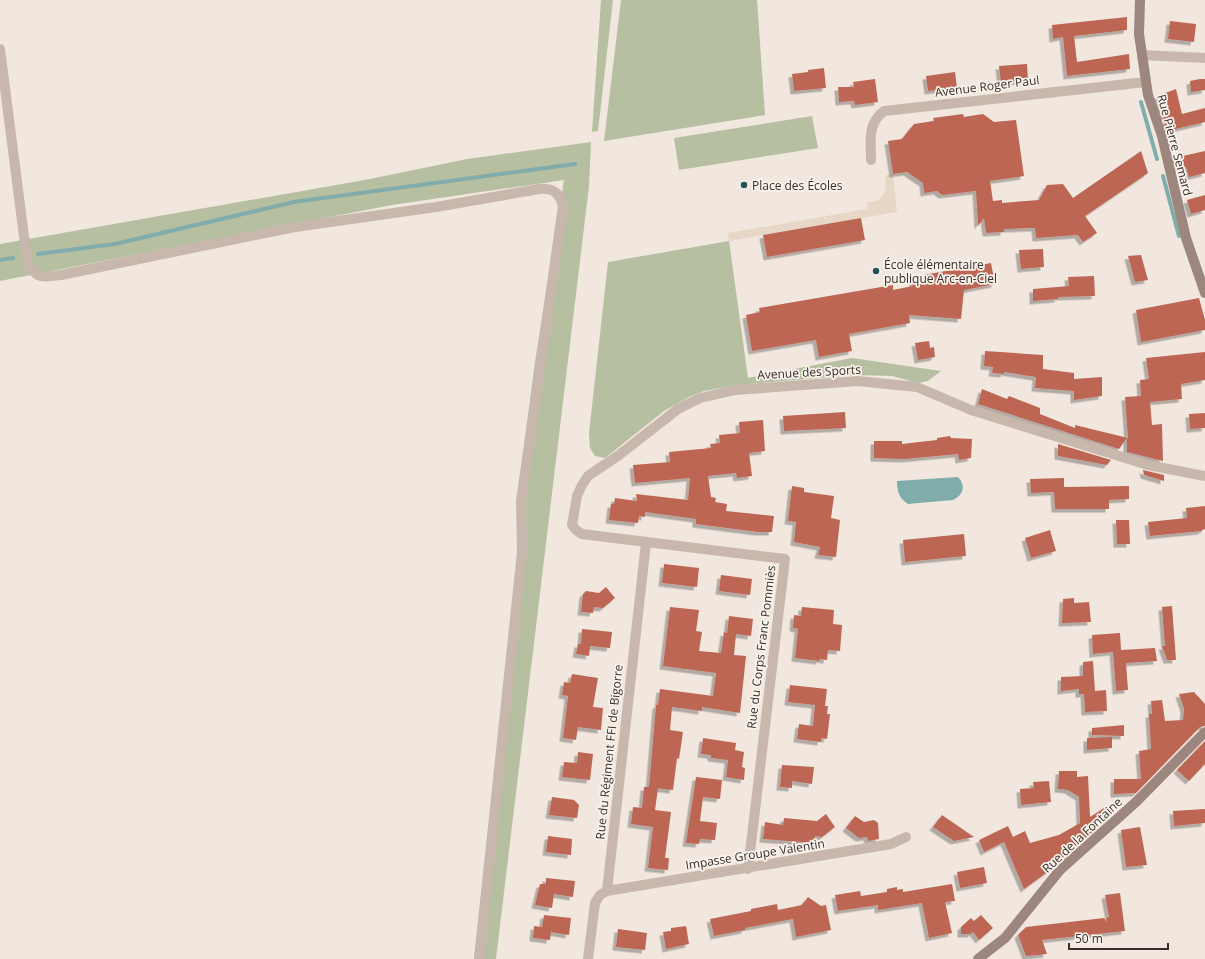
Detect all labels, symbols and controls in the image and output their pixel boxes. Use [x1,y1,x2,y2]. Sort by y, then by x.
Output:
street label: Avenue Roger Paul [934,71,1040,101]
street label: Rue Pierre Semard [1153,92,1197,198]
place label: Place des Écoles [752,177,843,194]
marker: Place des Écoles [739,180,749,190]
place label: École élémentaire publique Arc-en-Ciel [884,256,997,287]
marker: École élémentaire publique Arc-en-Ciel [871,266,881,276]
street label: Avenue des Sports [757,361,862,383]
street label: Rue du Corps Franc Pommiès [743,564,779,730]
street label: Rue du Régiment FFI de Bigorre [591,663,627,840]
street label: Rue de la Fontaine [1038,793,1126,877]
street label: Impasse Groupe Valentin [684,835,826,873]
scale bar [1069,925,1168,951]
text: 50 m [1075,930,1103,947]

